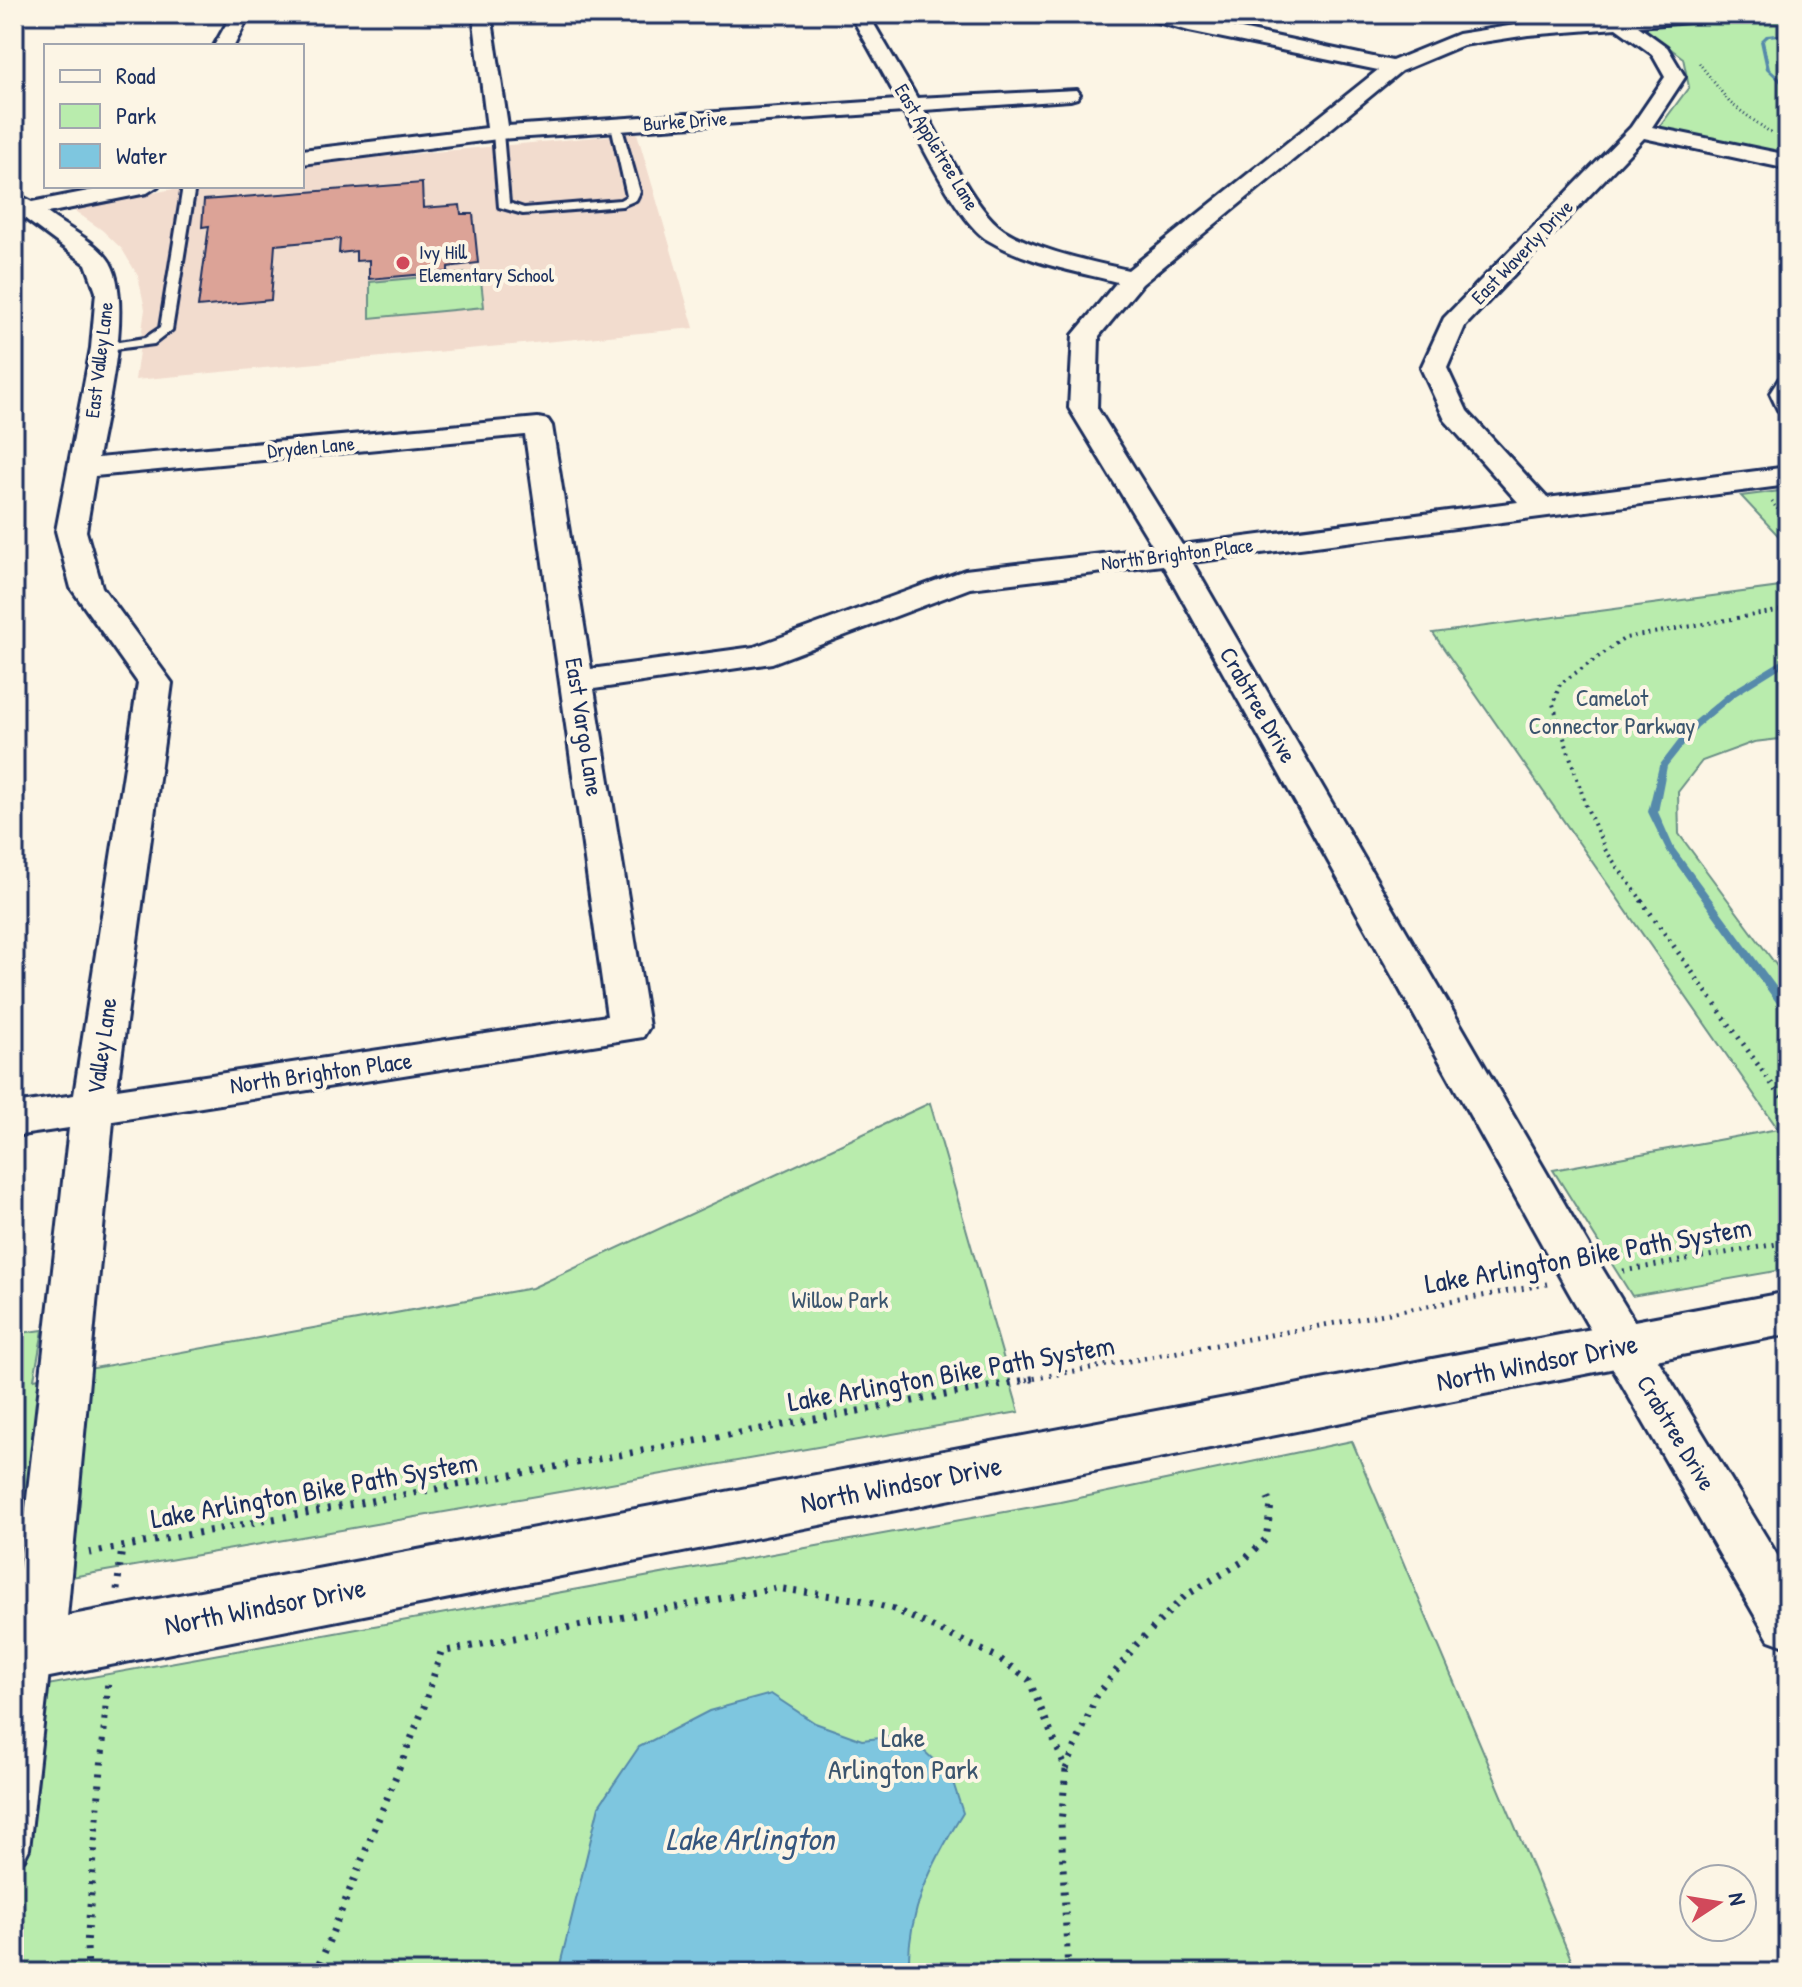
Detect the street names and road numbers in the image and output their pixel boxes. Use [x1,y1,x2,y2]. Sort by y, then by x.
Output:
street label: East Appletree Lane [889,78,986,215]
street label: Burke Drive [642,104,728,137]
street label: East Waverly Drive [1465,193,1579,310]
street label: East Valley Lane [78,300,119,420]
street label: Dryden Lane [266,429,356,464]
street label: North Brighton Place [1099,531,1255,576]
street label: Crabtree Drive [1213,641,1305,769]
street label: East Vargo Lane [558,655,612,799]
street label: Valley Lane [78,995,124,1096]
street label: North Brighton Place [228,1043,414,1101]
street label: Lake Arlington Bike Path System [1422,1208,1754,1302]
street label: North Windsor Drive [1433,1324,1641,1400]
street label: Lake Arlington Bike Path System [785,1326,1117,1420]
street label: Crabtree Drive [1630,1369,1724,1496]
street label: Lake Arlington Bike Path System [148,1443,480,1537]
street label: North Windsor Drive [797,1446,1005,1522]
street label: North Windsor Drive [161,1568,369,1644]

